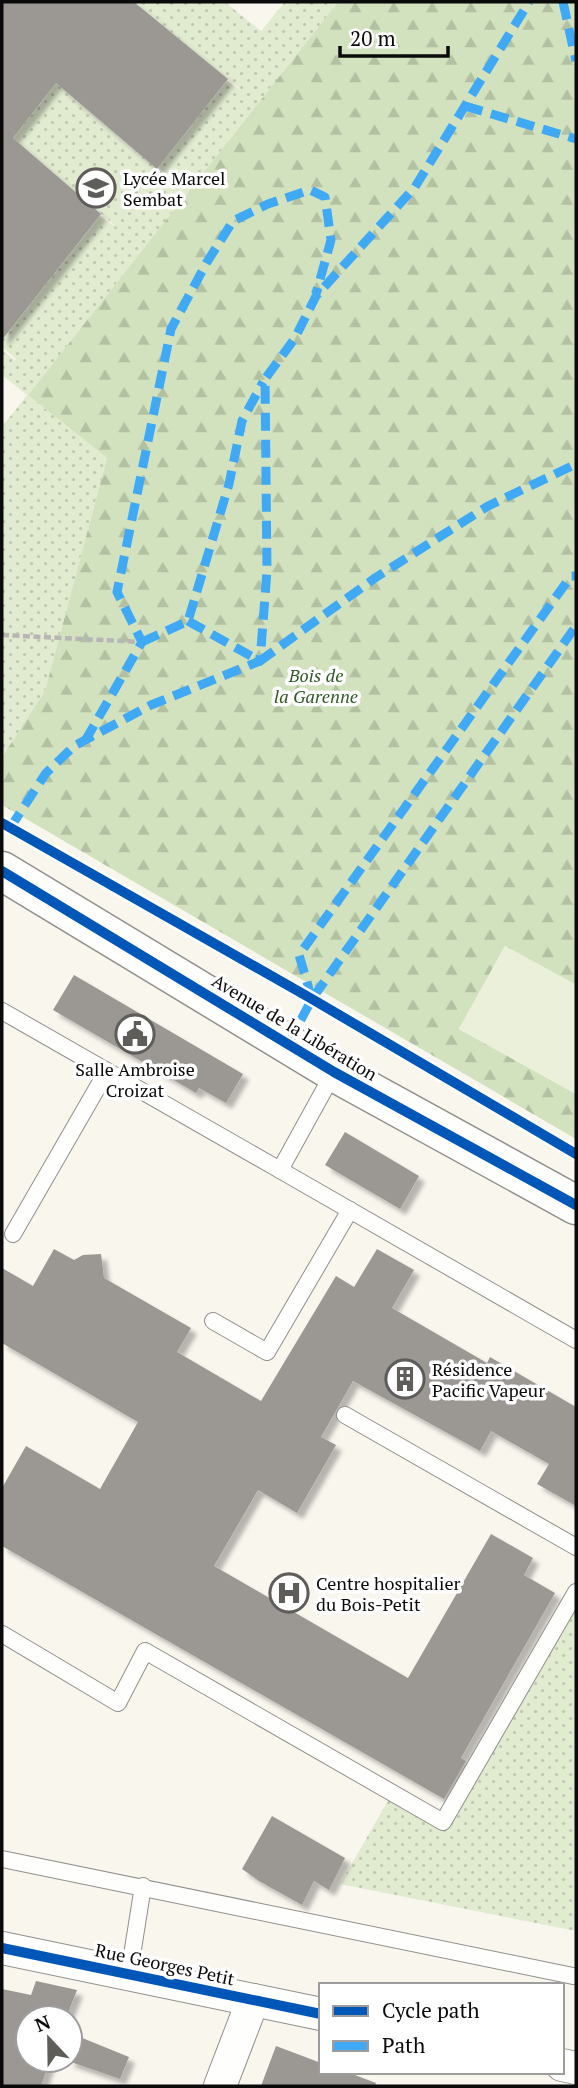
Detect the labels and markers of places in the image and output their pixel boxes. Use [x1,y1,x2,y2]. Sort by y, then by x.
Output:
place label: Lycée Marcel Sembat [123,166,225,211]
school or university icon: Lycée Marcel Sembat [75,167,117,209]
public building icon: Salle Ambroise Croizat [114,1013,156,1055]
place label: Salle Ambroise Croizat [75,1057,195,1102]
place label: Résidence Pacific Vapeur [432,1357,545,1402]
building icon: Résidence Pacific Vapeur [384,1358,426,1400]
place label: Centre hospitalier du Bois-Petit [316,1571,461,1616]
hospital icon: Centre hospitalier du Bois-Petit [268,1572,310,1614]

